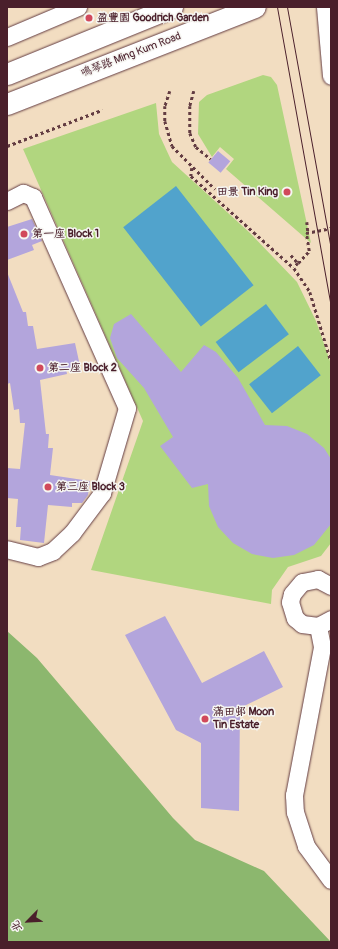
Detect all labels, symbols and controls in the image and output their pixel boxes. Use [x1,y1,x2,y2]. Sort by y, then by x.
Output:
place label: 盈豐園 Goodrich Garden [97,11,209,25]
marker: 盈豐園 Goodrich Garden [84,13,94,23]
street label: 鳴琴路 Ming Kum Road [79,30,183,80]
place label: 田景 Tin King [217,185,278,199]
marker: 田景 Tin King [281,186,293,198]
place label: 第一座 Block 1 [32,227,99,241]
marker: 第一座 Block 1 [19,229,29,239]
place label: 第二座 Block 2 [48,361,117,375]
marker: 第二座 Block 2 [35,363,45,373]
place label: 第三座 Block 3 [56,480,125,494]
marker: 第三座 Block 3 [43,482,53,492]
place label: 滿田邨 Moon Tin Estate [213,706,274,732]
marker: 滿田邨 Moon Tin Estate [200,714,210,724]
north arrow [8,901,48,941]
text: 北 [8,918,25,934]

